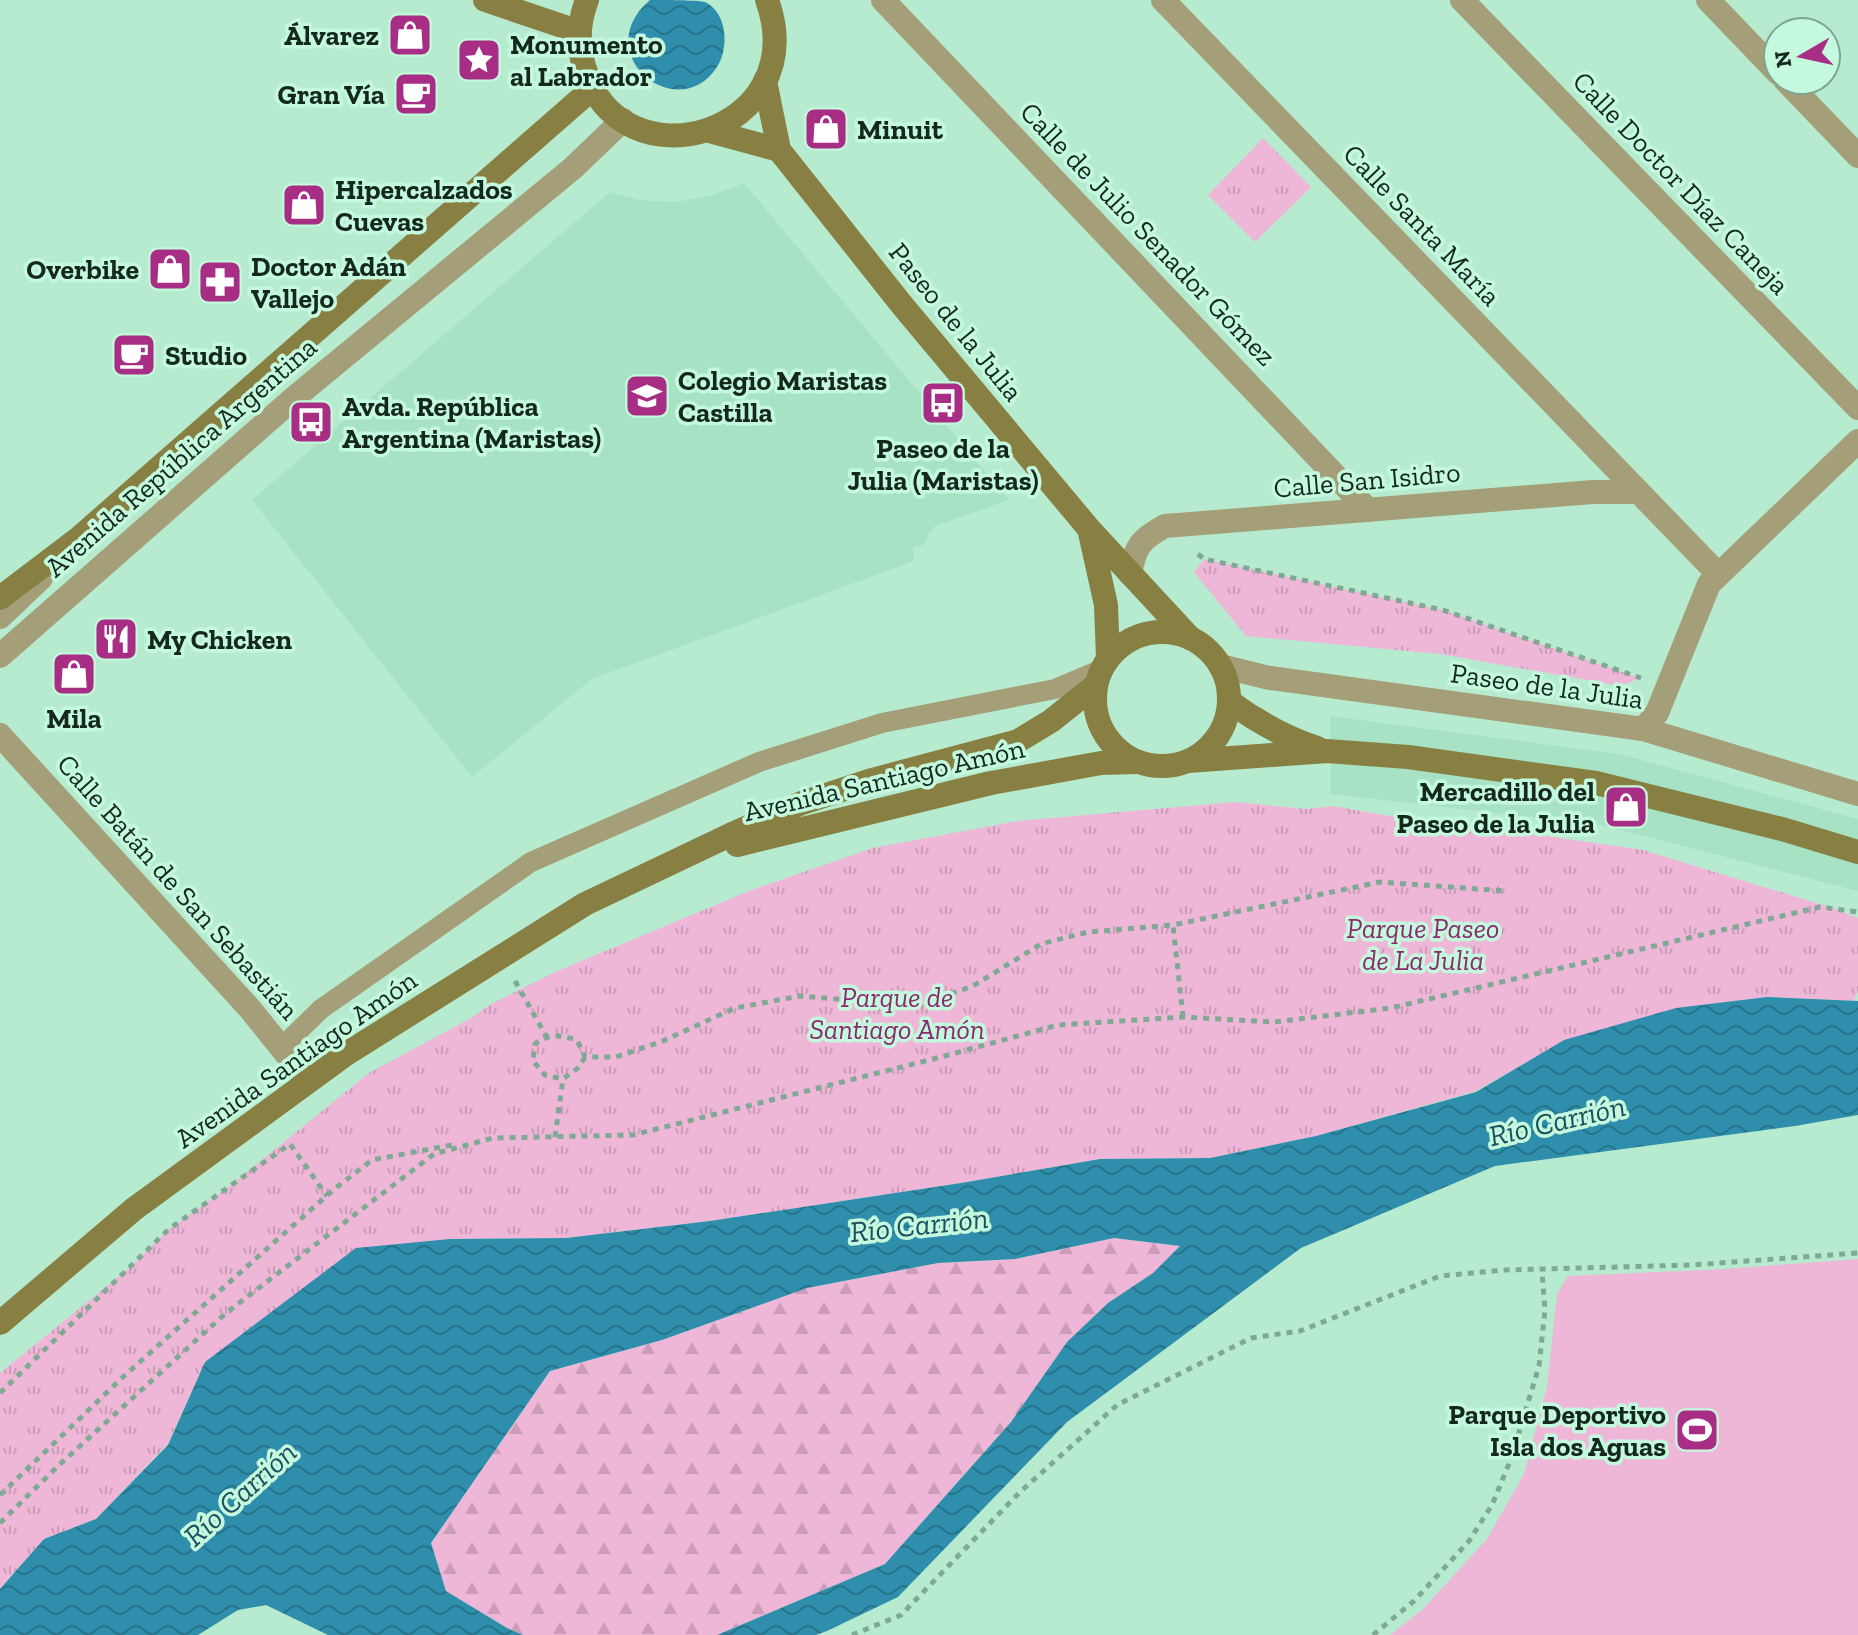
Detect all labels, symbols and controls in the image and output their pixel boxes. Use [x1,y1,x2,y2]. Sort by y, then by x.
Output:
shop icon: Álvarez [386,11,434,59]
north arrow [1762,16,1842,96]
place label: Álvarez [284,19,379,52]
place label: Monumento al Labrador [510,28,663,93]
place icon: Monumento al Labrador [455,36,503,84]
text: N [1768,48,1797,69]
street label: Calle Doctor Díaz Caneja [1566,65,1796,302]
cafe icon: Gran Vía [392,70,440,118]
place label: Gran Vía [278,78,385,111]
street label: Calle de Julio Senador Gómez [1013,95,1283,373]
shop icon: Minuit [802,105,850,153]
place label: Minuit [857,113,944,146]
street label: Calle Santa María [1337,137,1508,313]
place label: Hipercalzados Cuevas [335,173,513,238]
shop icon: Hipercalzados Cuevas [280,181,328,229]
street label: Paseo de la Julia [882,236,1030,408]
shop icon: Overbike [146,245,194,293]
place label: Doctor Adán Vallejo [251,250,407,315]
place label: Overbike [26,253,139,286]
pharmacy icon: Doctor Adán Vallejo [196,258,244,306]
street label: Avenida República Argentina [39,330,324,584]
cafe icon: Studio [110,331,158,379]
place label: Studio [165,339,247,372]
place label: Colegio Maristas Castilla [678,364,887,429]
school or university icon: Colegio Maristas Castilla [623,372,671,420]
bus stop icon: Paseo de la Julia (Maristas) [919,379,967,427]
place label: Avda. República Argentina (Maristas) [342,390,601,455]
bus stop icon: Avda. República Argentina (Maristas) [287,398,335,446]
place label: Paseo de la Julia (Maristas) [847,432,1039,497]
street label: Calle San Isidro [1272,455,1462,505]
restaurant icon: My Chicken [92,615,140,663]
place label: My Chicken [147,623,292,656]
shop icon: Mila [50,650,98,698]
street label: Paseo de la Julia [1449,656,1646,716]
place label: Mila [46,702,102,735]
street label: Avenida Santiago Amón [740,732,1028,828]
street label: Calle Batán de San Sebastián [50,748,306,1026]
place label: Mercadillo del Paseo de la Julia [1396,775,1595,840]
shop icon: Mercadillo del Paseo de la Julia [1602,783,1650,831]
park label: Parque Paseo de La Julia [1347,912,1499,977]
street label: Avenida Santiago Amón [169,963,423,1155]
park label: Parque de Santiago Amón [809,981,985,1046]
water label: Río Carrión [1485,1088,1629,1154]
water label: Río Carrión [848,1200,990,1250]
place label: Parque Deportivo Isla dos Aguas [1448,1398,1666,1463]
sports icon: Parque Deportivo Isla dos Aguas [1673,1406,1721,1454]
water label: Río Carrión [176,1434,304,1554]

